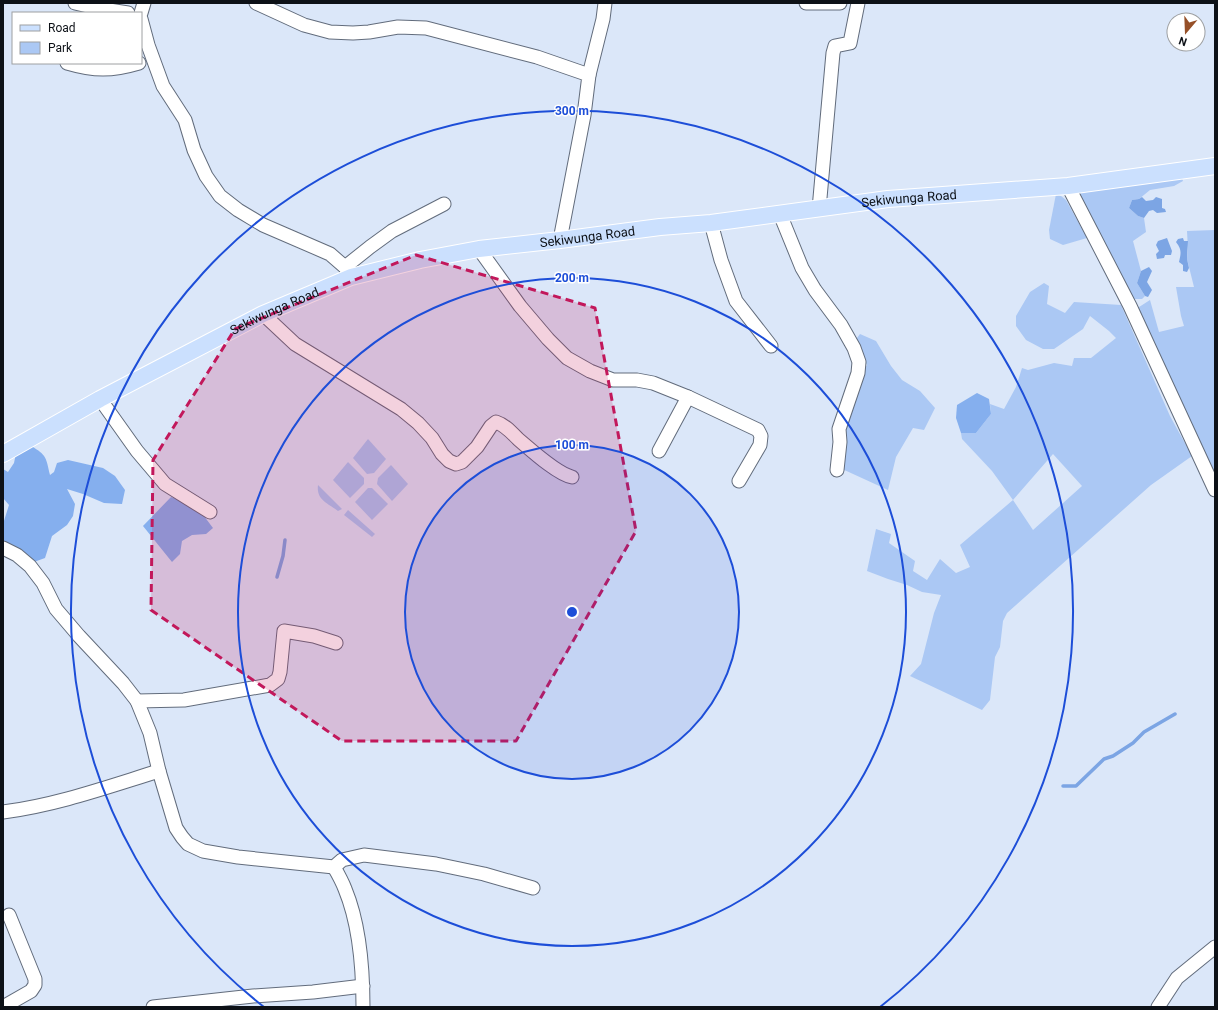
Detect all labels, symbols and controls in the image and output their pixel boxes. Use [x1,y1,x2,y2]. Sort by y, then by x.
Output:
legend [12,12,142,64]
north arrow [1166,12,1206,52]
text: Road [48,21,76,35]
text: N [1177,33,1189,48]
text: Park [48,41,73,55]
text: 300 m [555,104,589,118]
street label: Sekiwunga Road [860,187,957,211]
street label: Sekiwunga Road [539,223,636,250]
text: 200 m [555,271,589,285]
street label: Sekiwunga Road [228,284,321,338]
text: 100 m [555,438,589,452]
centre of rings [565,605,579,619]

